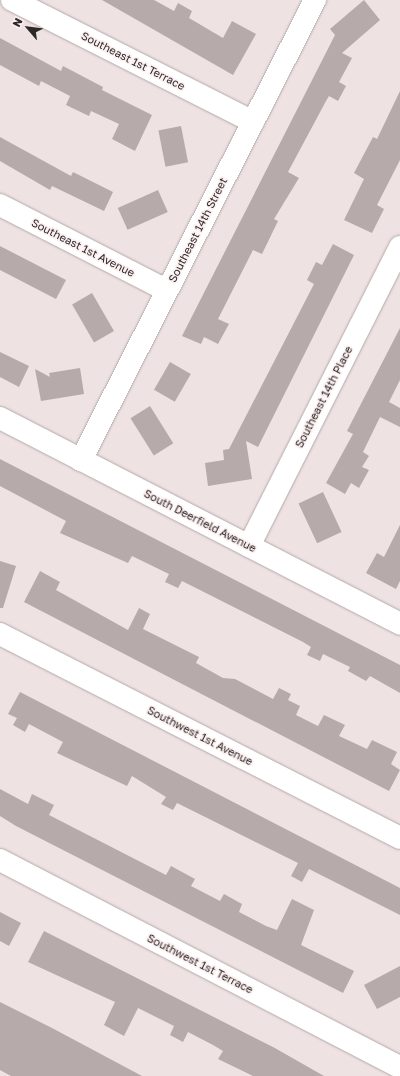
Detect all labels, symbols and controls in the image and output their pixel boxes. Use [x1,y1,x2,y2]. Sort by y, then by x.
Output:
north arrow [8,8,48,48]
text: N [9,15,25,29]
street label: Southeast 1st Terrace [79,29,187,93]
street label: Southeast 14th Street [166,176,230,284]
street label: Southeast 1st Avenue [29,216,137,280]
street label: Southeast 14th Place [293,344,355,450]
street label: South Deerfield Avenue [142,487,258,555]
street label: Southwest 1st Avenue [145,704,255,768]
street label: Southwest 1st Terrace [145,932,255,996]

